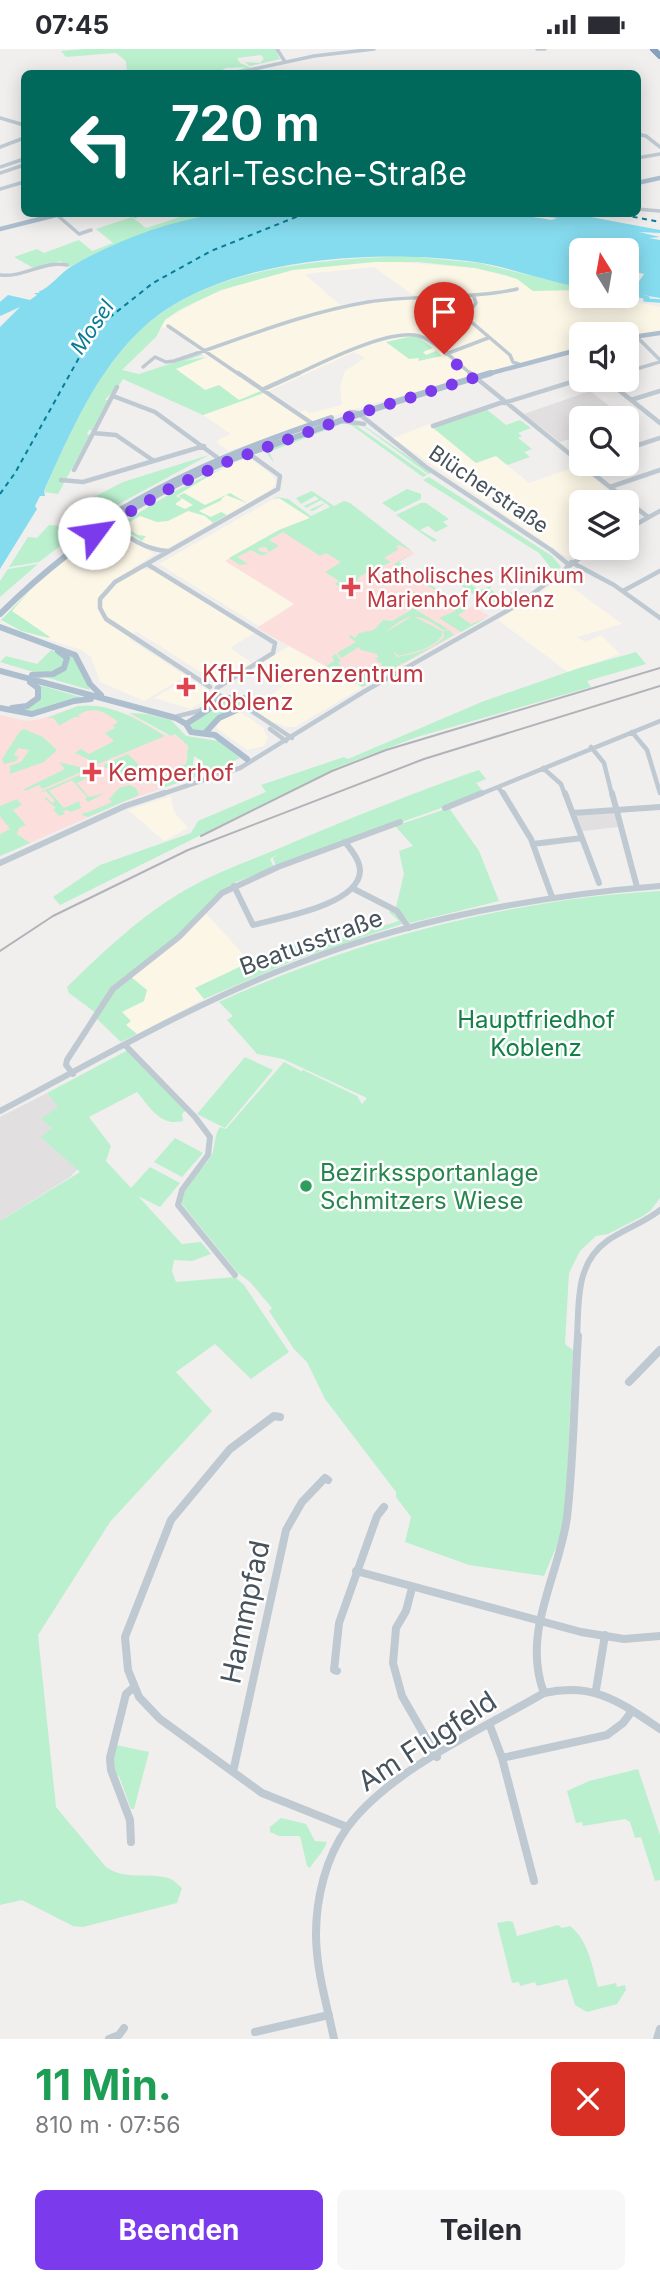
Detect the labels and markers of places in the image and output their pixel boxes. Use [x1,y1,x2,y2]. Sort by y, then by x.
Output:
pin [414,282,474,354]
place label: Katholisches Klinikum Marienhof Koblenz [367,563,584,612]
marker: Katholisches Klinikum Marienhof Koblenz [341,577,361,597]
place label: KfH-Nierenzentrum Koblenz [202,659,424,716]
marker: KfH-Nierenzentrum Koblenz [176,677,196,697]
place label: Kemperhof [108,758,234,787]
marker: Kemperhof [82,762,102,782]
place label: Bezirkssportanlage Schmitzers Wiese [320,1158,538,1215]
marker: Bezirkssportanlage Schmitzers Wiese [298,1178,314,1194]

